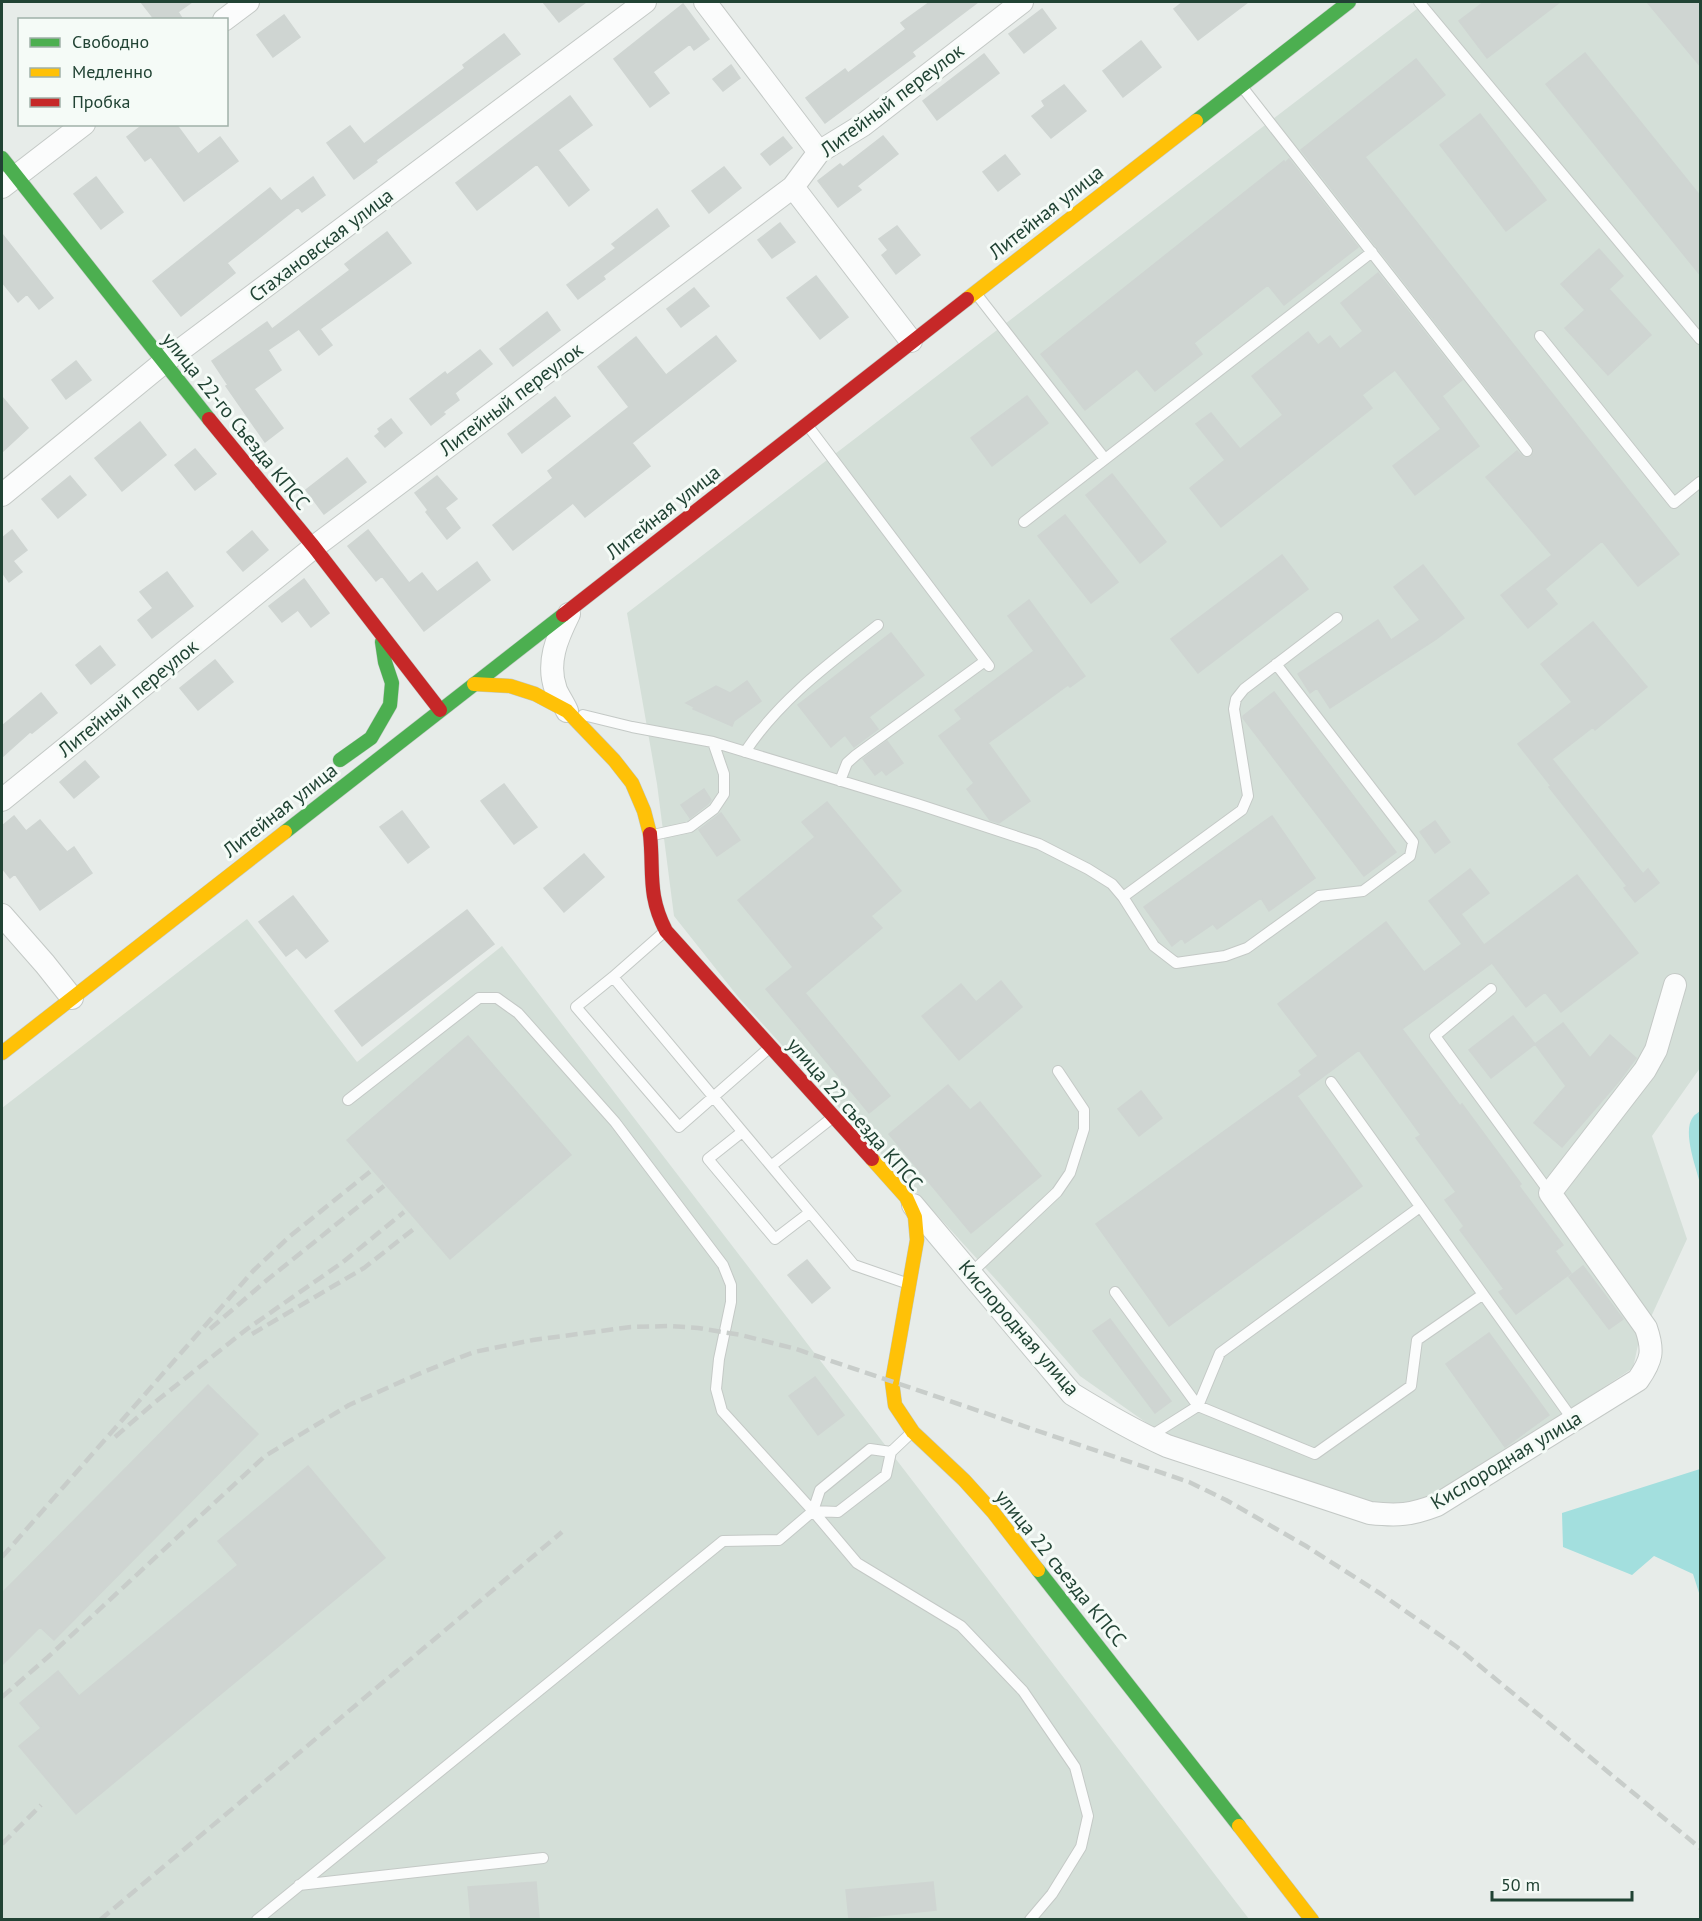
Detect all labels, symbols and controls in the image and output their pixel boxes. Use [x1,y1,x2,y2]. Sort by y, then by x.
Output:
legend [18,18,228,126]
text: Свободно [72,30,149,53]
street label: Литейный переулок [814,37,969,163]
text: Медленно [72,60,153,83]
text: Пробка [72,90,130,113]
street label: Литейная улица [983,159,1109,266]
street label: Стахановская улица [244,182,398,308]
street label: улица 22-го Съезда КПСС [156,327,316,515]
street label: Литейный переулок [433,336,588,462]
street label: Литейная улица [600,459,726,566]
street label: Литейный переулок [52,633,204,763]
street label: Литейная улица [217,757,343,864]
street label: улица 22 съезда КПСС [781,1032,929,1196]
street label: Кислородная улица [953,1255,1085,1401]
street label: Кислородная улица [1426,1405,1586,1515]
street label: улица 22 съезда КПСС [990,1484,1132,1652]
scale bar [1492,1864,1632,1902]
text: 50 m [1501,1873,1540,1896]

